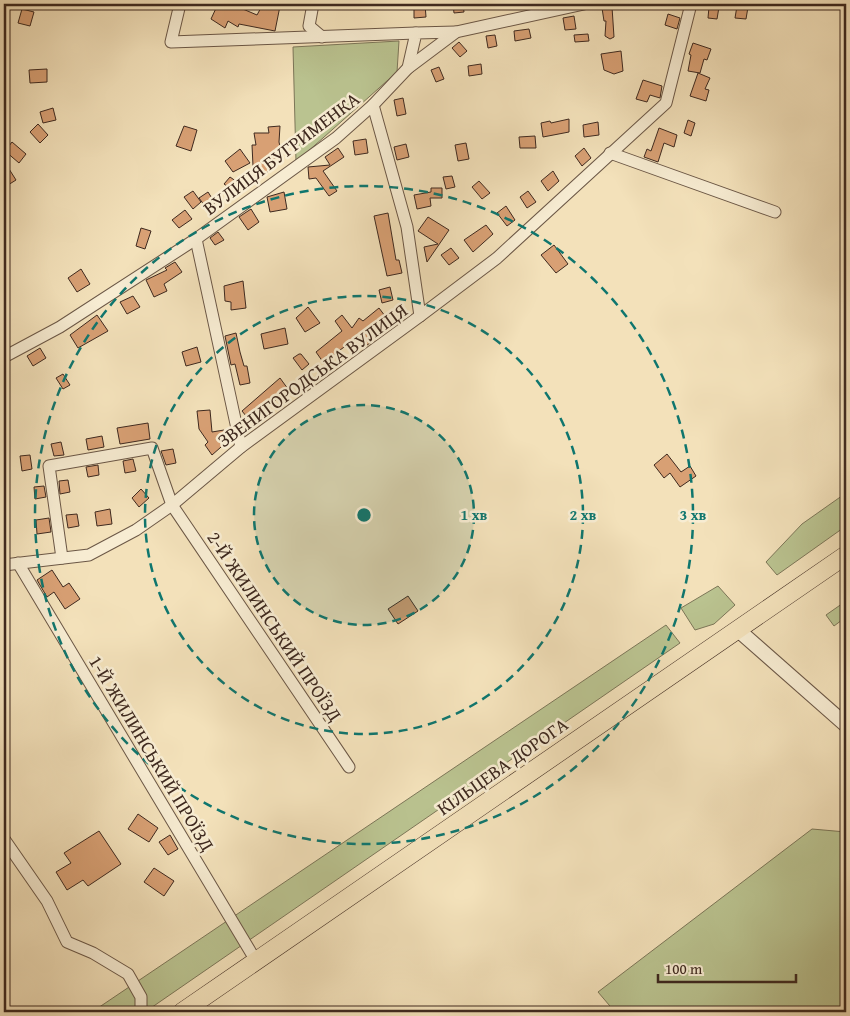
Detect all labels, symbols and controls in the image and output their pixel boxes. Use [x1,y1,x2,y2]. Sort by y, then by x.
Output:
street label: ВУЛИЦЯ БУГРИМЕНКА [197,84,366,221]
street label: ЗВЕНИГОРОДСЬКА ВУЛИЦЯ [211,296,413,454]
text: 1 хв [461,504,488,525]
text: 2 хв [570,504,597,525]
text: 3 хв [680,504,707,525]
centre of rings [355,506,373,524]
street label: 2-Й ЖИЛИНСЬКИЙ ПРОЇЗД [201,525,349,727]
street label: 1-Й ЖИЛИНСЬКИЙ ПРОЇЗД [82,650,222,856]
street label: КІЛЬЦЕВА ДОРОГА [431,710,574,822]
scale bar [658,951,795,983]
text: 100 m [665,958,703,979]

